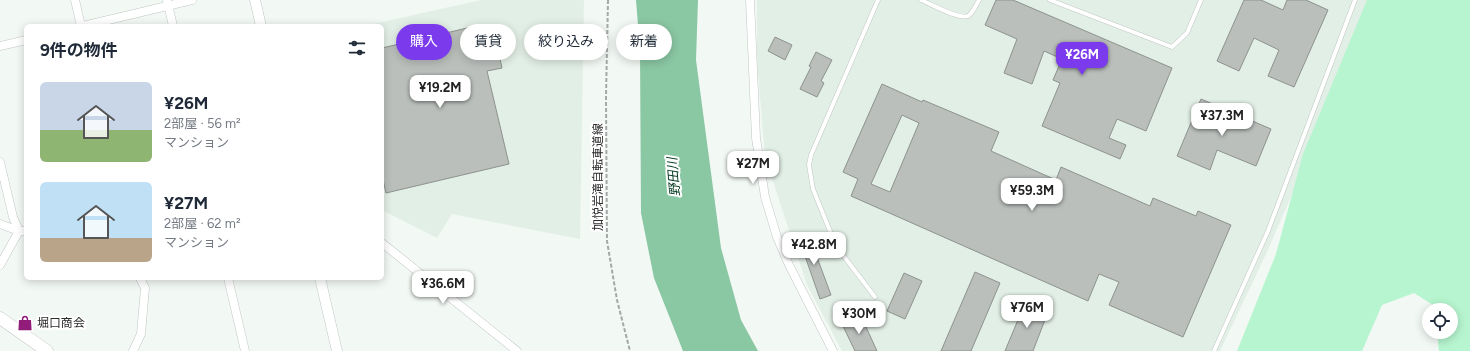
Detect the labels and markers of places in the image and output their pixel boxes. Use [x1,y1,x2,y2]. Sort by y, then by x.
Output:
pin: ¥26M [1058,42,1106,76]
pin: ¥19.2M [407,75,473,109]
pin: ¥37.3M [1189,103,1255,137]
pin: ¥27M [729,151,777,185]
pin: ¥59.3M [999,178,1065,212]
pin: ¥42.8M [781,232,847,266]
pin: ¥36.6M [410,271,476,305]
pin: ¥76M [1003,295,1051,329]
pin: ¥30M [835,301,883,335]
shop icon: 堀口商会 [16,314,34,332]
place label: 堀口商会 [37,316,85,330]

